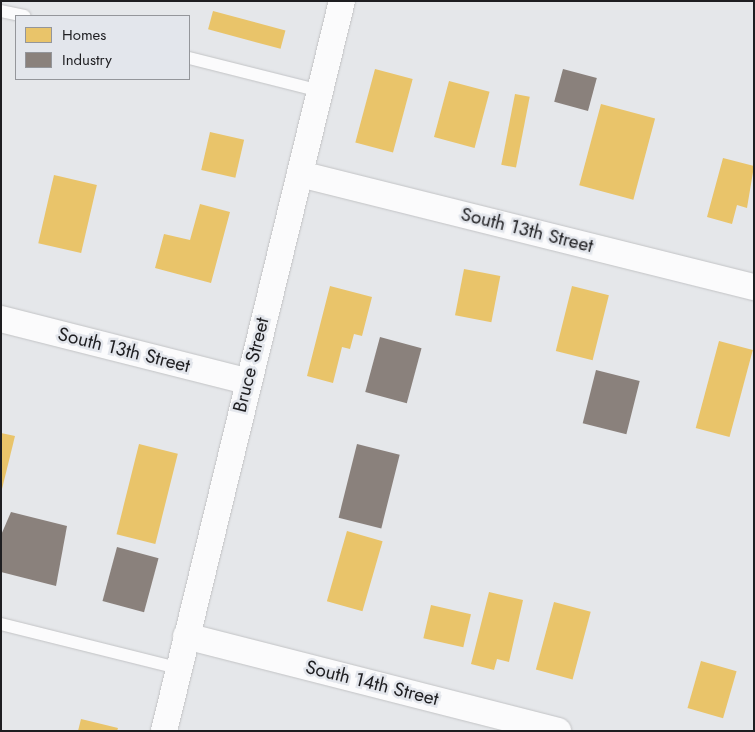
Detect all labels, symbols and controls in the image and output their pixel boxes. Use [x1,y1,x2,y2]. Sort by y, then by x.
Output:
legend [15,15,190,80]
text: Homes [62,24,106,46]
text: Industry [62,49,112,71]
street label: South 13th Street [459,203,595,257]
street label: Bruce Street [228,315,274,415]
street label: South 13th Street [56,323,192,377]
street label: South 14th Street [303,655,441,711]

